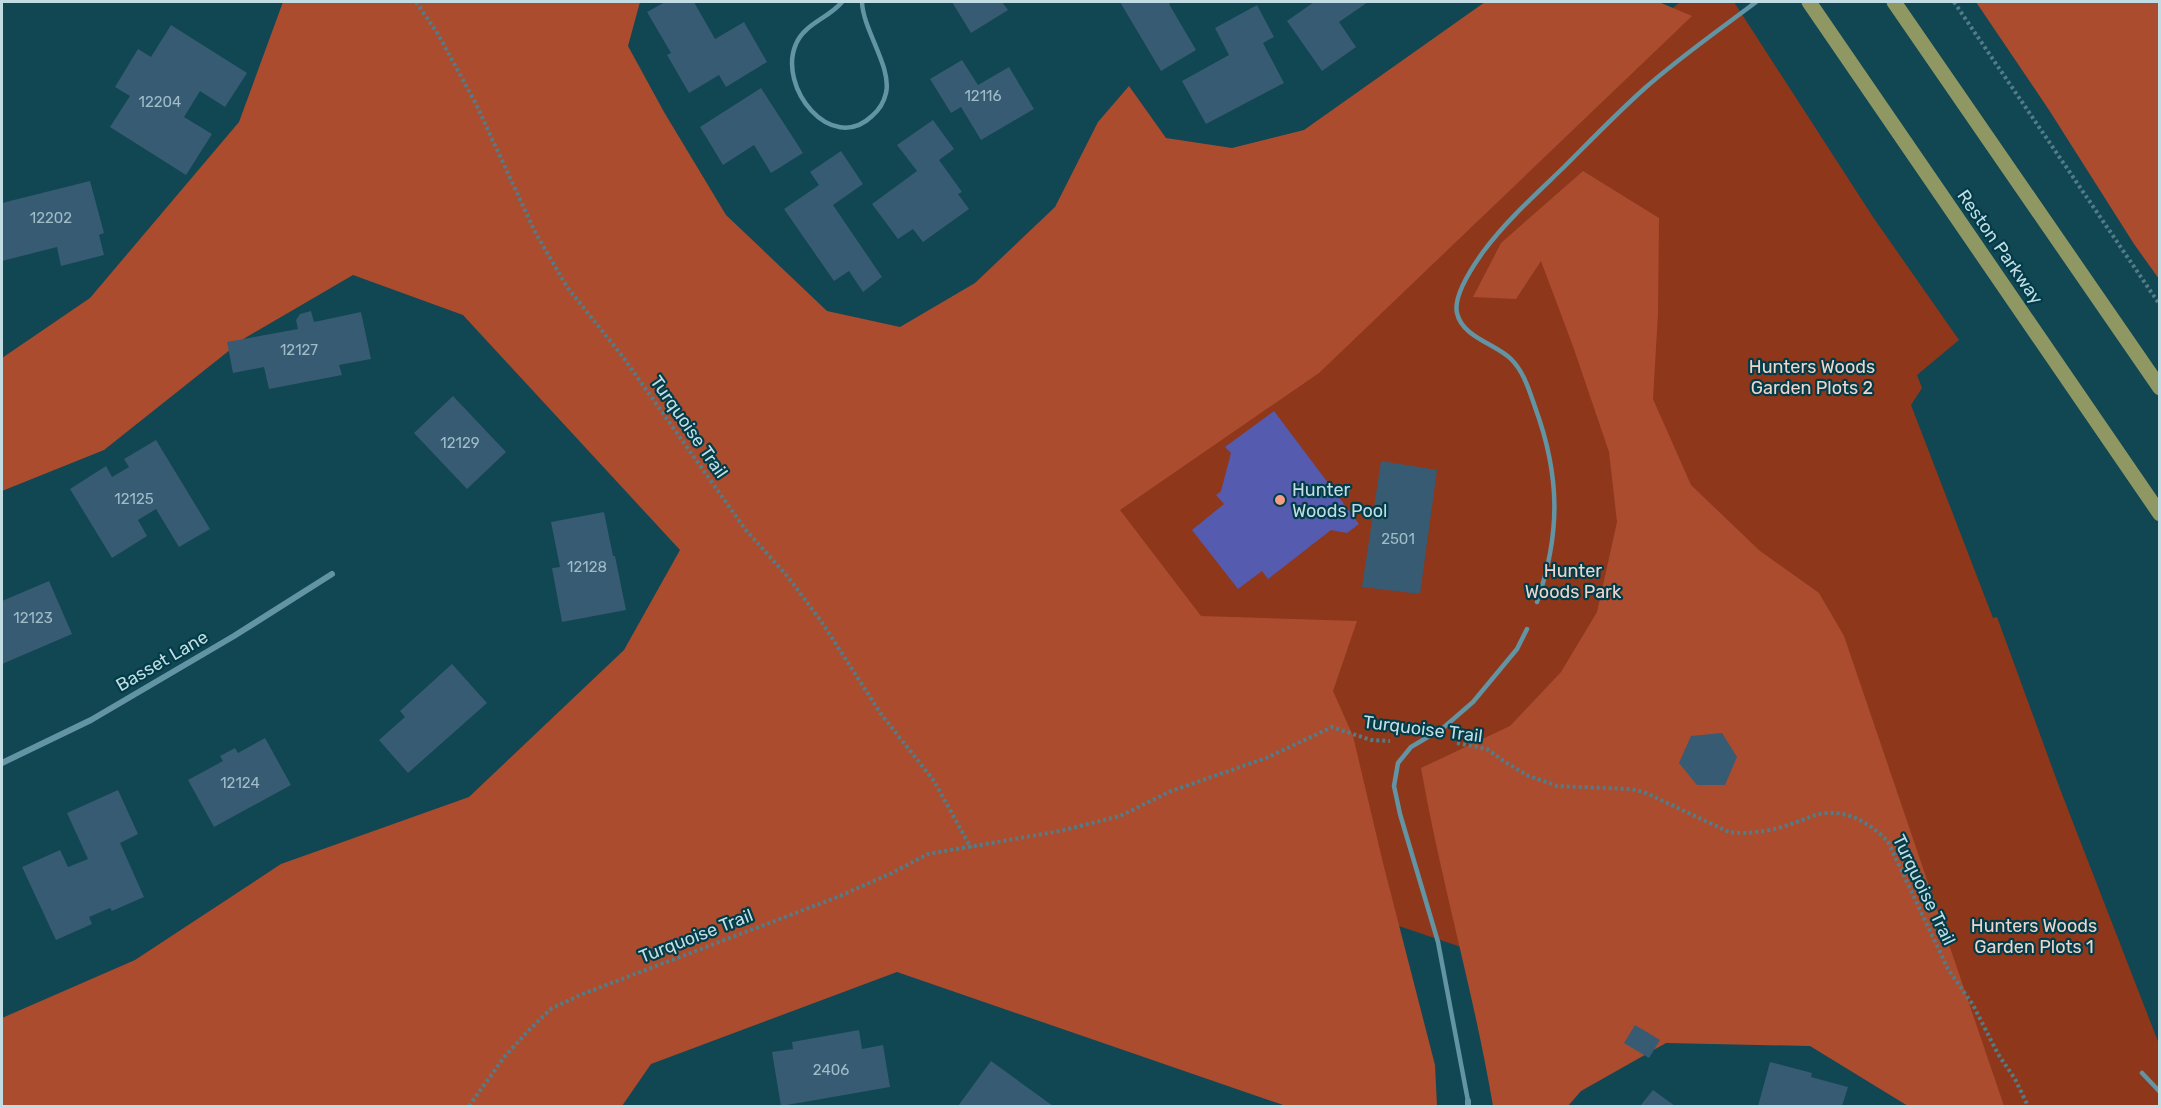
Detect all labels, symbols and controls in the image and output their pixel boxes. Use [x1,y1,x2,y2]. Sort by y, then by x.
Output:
house number: 12116 [964,87,1002,105]
house number: 12204 [139,93,181,111]
street label: Reston Parkway [1952,185,2048,309]
house number: 12202 [30,209,72,227]
house number: 12127 [280,341,318,359]
park label: Hunters Woods Garden Plots 2 [1749,356,1875,399]
street label: Turquoise Trail [645,371,733,483]
house number: 12129 [440,434,480,452]
place label: Hunter Woods Pool [1292,479,1387,522]
house number: 12125 [114,490,154,508]
marker: Hunter Woods Pool [1273,493,1287,507]
house number: 2501 [1381,530,1415,548]
house number: 12128 [567,558,607,576]
park label: Hunter Woods Park [1525,560,1622,603]
house number: 12123 [13,609,53,627]
street label: Basset Lane [112,626,212,696]
street label: Turquoise Trail [1362,711,1484,747]
house number: 12124 [220,774,260,792]
street label: Turquoise Trail [1888,831,1960,949]
street label: Turquoise Trail [636,904,756,968]
park label: Hunters Woods Garden Plots 1 [1971,915,2097,958]
house number: 2406 [813,1061,849,1079]

